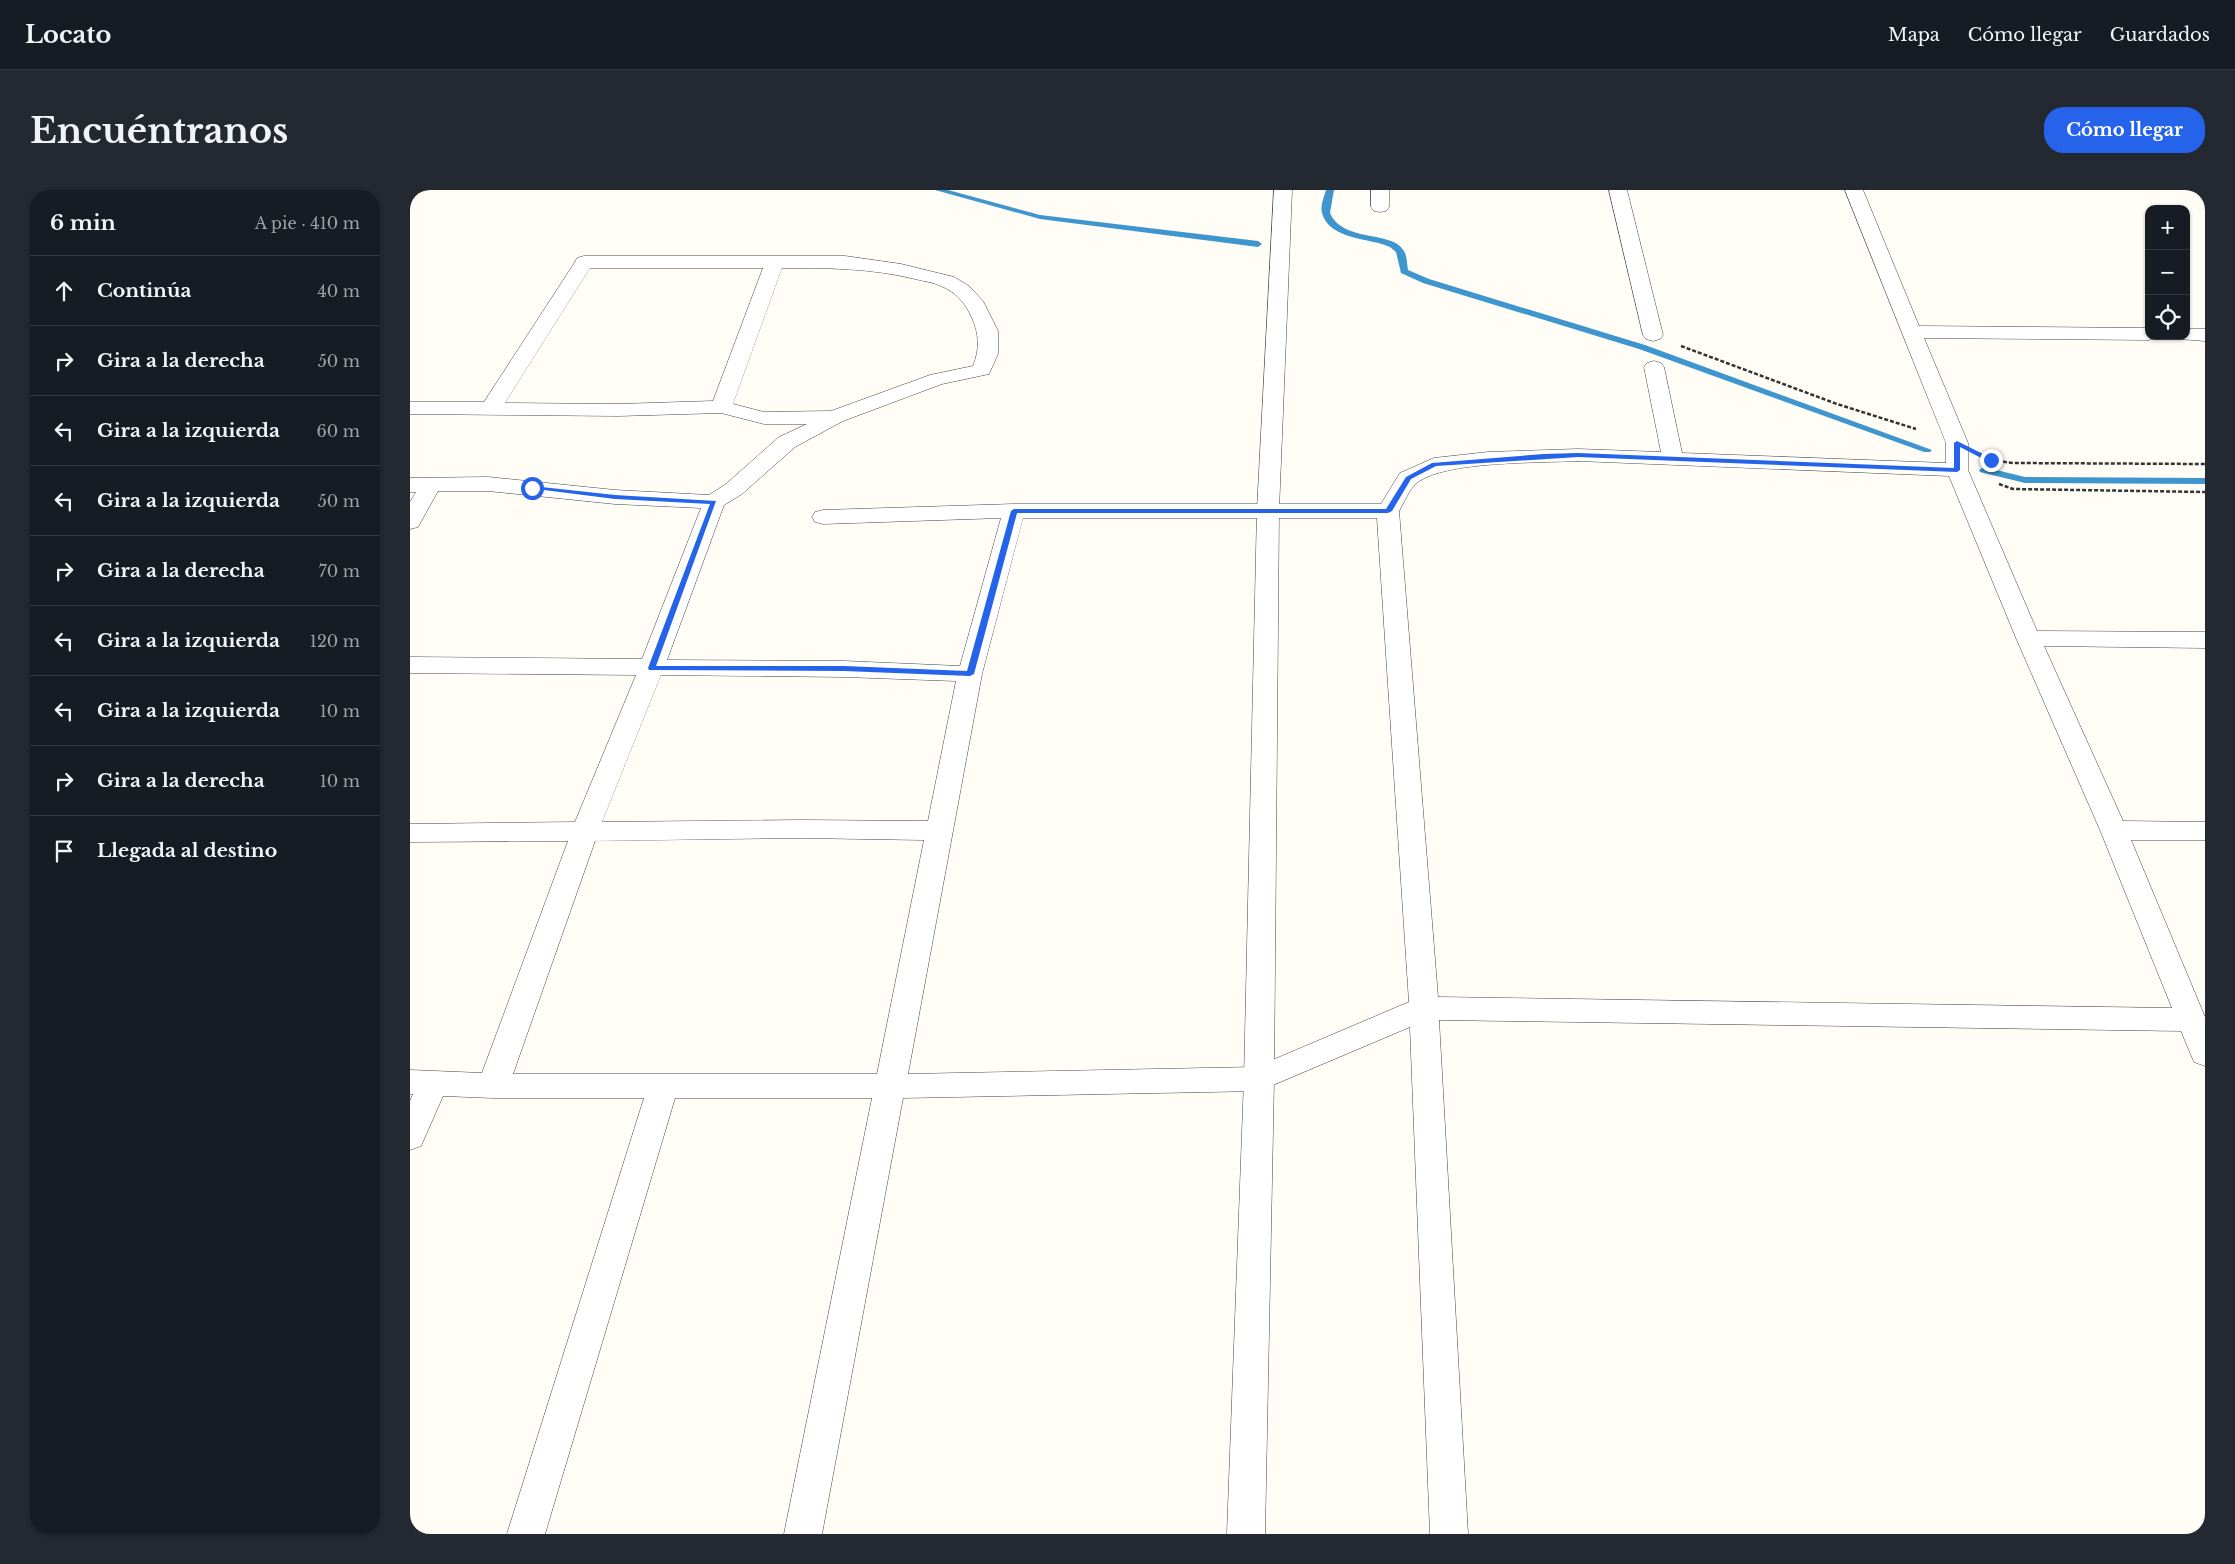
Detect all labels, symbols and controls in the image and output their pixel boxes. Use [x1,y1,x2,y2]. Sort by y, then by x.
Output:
text: Locato [25,20,111,49]
text: Mapa [1888,24,1940,46]
text: Cómo llegar [1968,24,2082,46]
text: Guardados [2110,24,2210,46]
button: Cómo llegar [2044,107,2205,153]
text: Encuéntranos [30,109,288,152]
map controls [2145,205,2190,340]
button: + [2145,205,2190,250]
text: 6 min [50,210,116,236]
text: A pie · 410 m [255,213,360,233]
button: − [2145,250,2190,295]
icon: ahead [50,277,78,305]
text: Continúa [97,279,191,302]
text: 40 m [317,281,360,301]
button: locate [2145,295,2190,340]
icon: right [50,347,78,375]
text: Gira a la derecha [97,349,265,372]
text: 50 m [318,351,360,371]
icon: left [50,417,78,445]
text: Gira a la izquierda [97,419,280,442]
text: 60 m [317,421,360,441]
route end [1980,449,2003,472]
route start [521,477,544,500]
icon: left [50,487,78,515]
text: Gira a la izquierda [97,489,280,512]
text: 50 m [318,491,360,511]
icon: right [50,557,78,585]
text: Gira a la derecha [97,559,265,582]
text: 70 m [319,561,360,581]
icon: left [50,627,78,655]
text: Gira a la izquierda [97,629,280,652]
text: 120 m [310,631,360,651]
icon: left [50,697,78,725]
text: Gira a la izquierda [97,699,280,722]
text: 10 m [320,701,360,721]
icon: right [50,767,78,795]
text: Gira a la derecha [97,769,265,792]
text: 10 m [320,771,360,791]
icon: arrive [50,837,78,865]
text: Llegada al destino [97,839,277,862]

